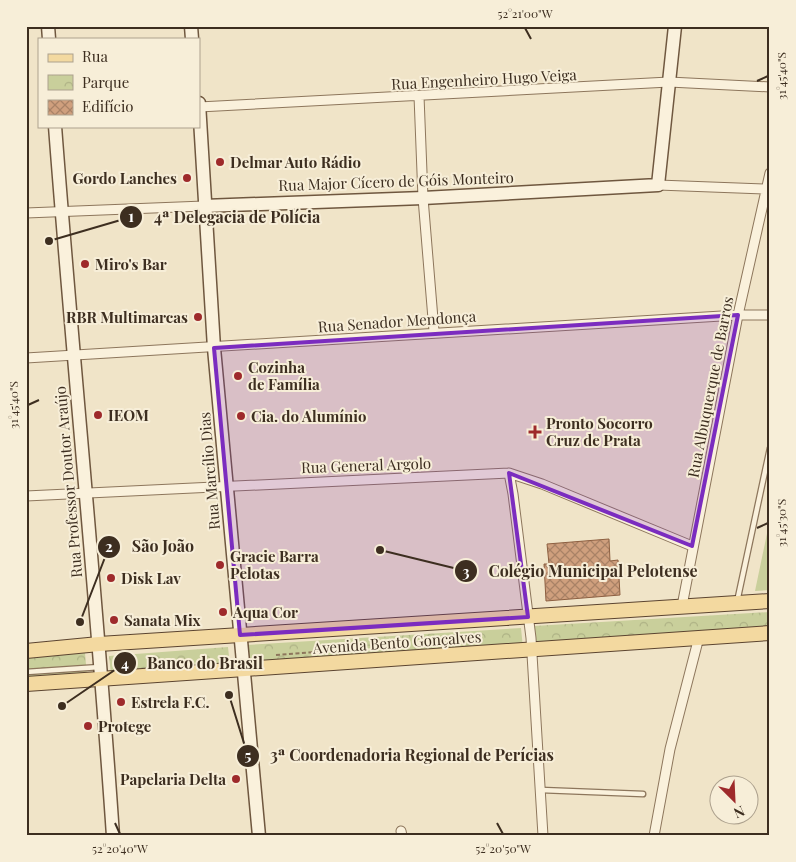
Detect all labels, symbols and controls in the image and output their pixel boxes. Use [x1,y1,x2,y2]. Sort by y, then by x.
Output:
text: 52°21'00"W [497,5,553,21]
legend [38,38,200,128]
text: Rua [82,46,108,66]
text: 31°45'40"S [773,52,789,100]
street label: Rua Engenheiro Hugo Veiga [391,64,578,94]
text: Parque [82,72,129,92]
text: Edifício [82,96,134,116]
place label: Delmar Auto Rádio [230,152,361,172]
marker: Delmar Auto Rádio [214,156,226,168]
street label: Rua Major Cícero de Góis Monteiro [278,167,514,195]
place label: Gordo Lanches [73,168,177,188]
marker: Gordo Lanches [181,172,193,184]
callout: 4ª Delegacia de Polícia [118,201,330,232]
text: 1 [128,206,134,226]
text: 4ª Delegacia de Polícia [154,206,321,227]
place label: Miro's Bar [95,254,167,274]
marker: Miro's Bar [79,258,91,270]
street label: Rua Albuquerque de Barros [683,295,737,479]
street label: Rua Senador Mendonça [317,305,477,337]
place label: RBR Multimarcas [66,307,188,327]
marker: RBR Multimarcas [192,311,204,323]
place label: Cozinha de Família [248,357,320,394]
marker: Cozinha de Família [232,370,244,382]
text: 31°45'40"S [5,381,21,429]
street label: Rua Professor Doutor Araújo [50,385,86,579]
place label: IEOM [108,405,149,425]
place label: Cia. do Alumínio [251,406,366,426]
marker: IEOM [92,409,104,421]
marker: Cia. do Alumínio [235,410,247,422]
street label: Rua Marcílio Dias [194,411,224,531]
place label: Pronto Socorro Cruz de Prata [546,413,653,450]
marker: Pronto Socorro Cruz de Prata [528,425,542,439]
street label: Rua General Argolo [301,453,431,477]
text: 31°45'30"S [773,499,789,547]
callout: São João [96,531,204,562]
text: São João [132,535,194,556]
text: 2 [105,536,113,556]
place label: Gracie Barra Pelotas [230,546,319,583]
callout: Colégio Municipal Pelotense [454,556,708,587]
marker: Gracie Barra Pelotas [214,559,226,571]
text: Colégio Municipal Pelotense [488,560,698,581]
text: 3 [462,561,470,581]
place label: Disk Lav [121,568,181,588]
marker: Disk Lav [105,572,117,584]
place label: Aqua Cor [232,602,298,622]
marker: Aqua Cor [217,606,229,618]
place label: Sanata Mix [124,610,202,630]
marker: Sanata Mix [108,614,120,626]
street label: Avenida Bento Gonçalves [311,626,482,658]
callout: Banco do Brasil [112,648,273,679]
text: Banco do Brasil [147,652,263,673]
text: 4 [121,653,129,673]
place label: Estrela F.C. [131,692,210,712]
marker: Estrela F.C. [115,696,127,708]
place label: Protege [98,716,152,736]
marker: Protege [82,720,94,732]
callout: 3ª Coordenadoria Regional de Perícias [235,740,564,771]
text: 3ª Coordenadoria Regional de Perícias [270,744,554,765]
text: 5 [245,745,252,765]
place label: Papelaria Delta [120,769,226,789]
marker: Papelaria Delta [230,773,242,785]
north arrow [708,774,758,824]
text: N [731,802,748,823]
text: 52°20'40"W [92,840,148,856]
text: 52°20'50"W [475,840,531,856]

